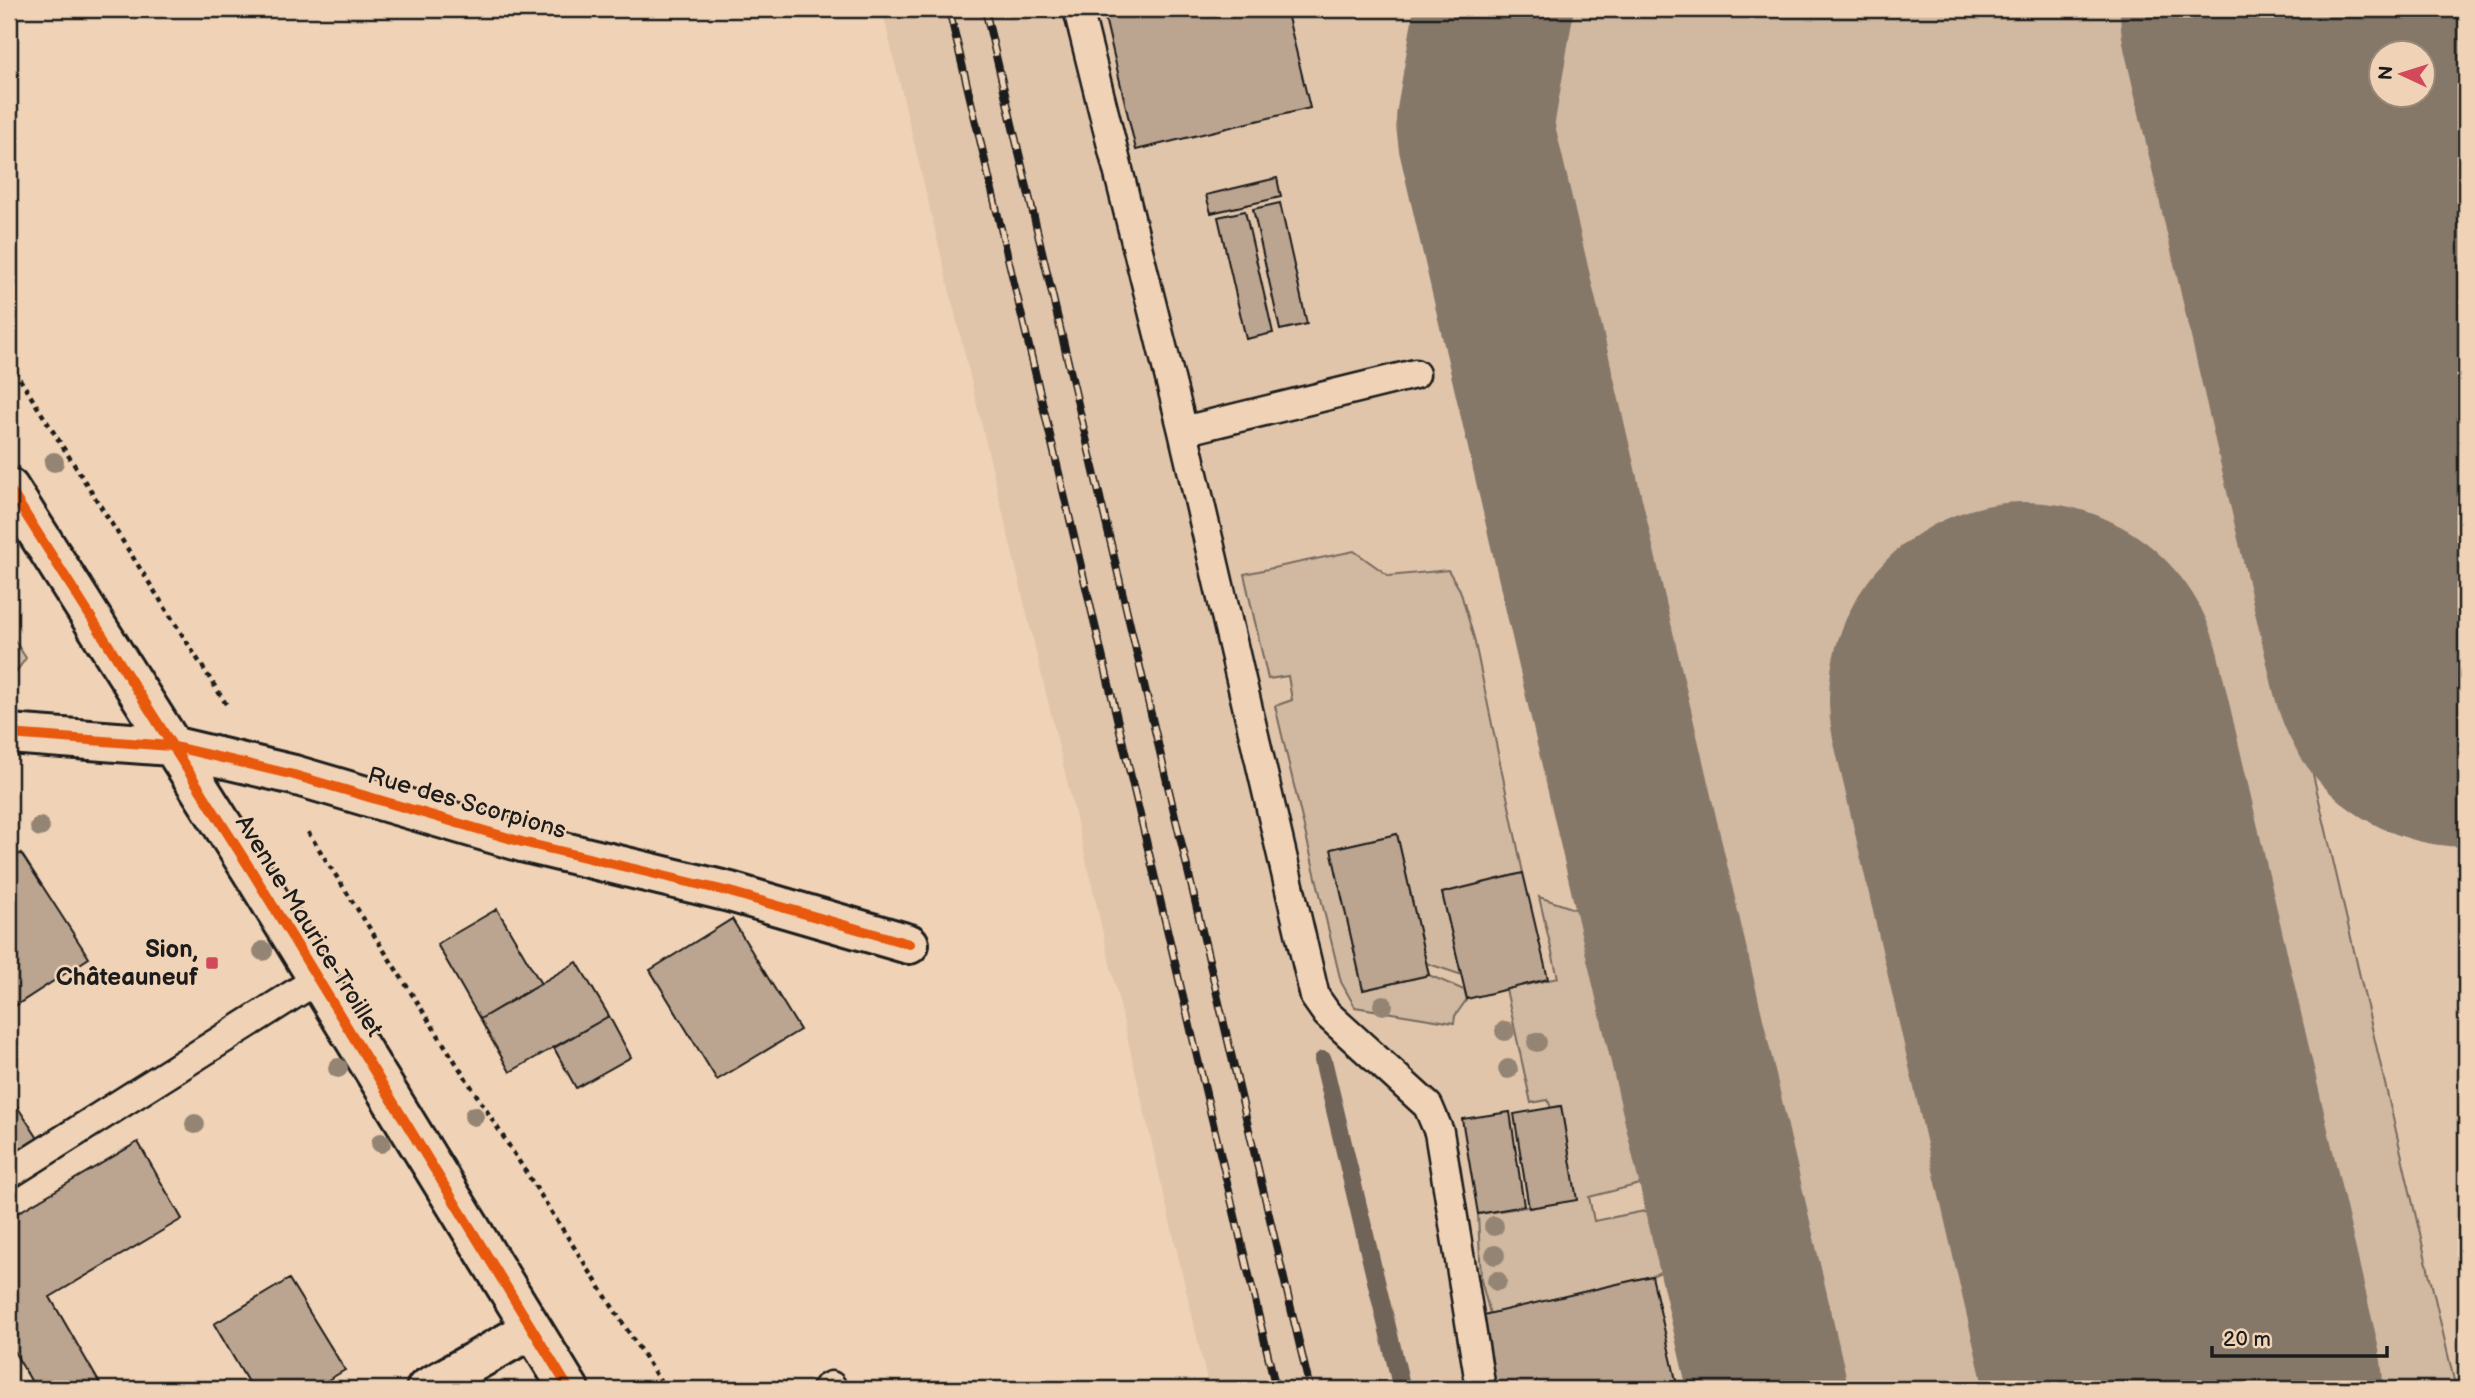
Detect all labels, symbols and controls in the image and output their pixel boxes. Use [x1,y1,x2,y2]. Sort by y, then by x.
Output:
north arrow [2366,38,2436,108]
text: N [2375,65,2399,81]
street label: Rue des Scorpions [364,761,570,845]
street label: Avenue Maurice-Troillet [229,810,389,1043]
place label: Sion, Châteauneuf [56,935,199,992]
marker: Sion, Châteauneuf [204,955,220,971]
scale bar [2212,1314,2388,1358]
text: 20 m [2223,1327,2271,1352]

